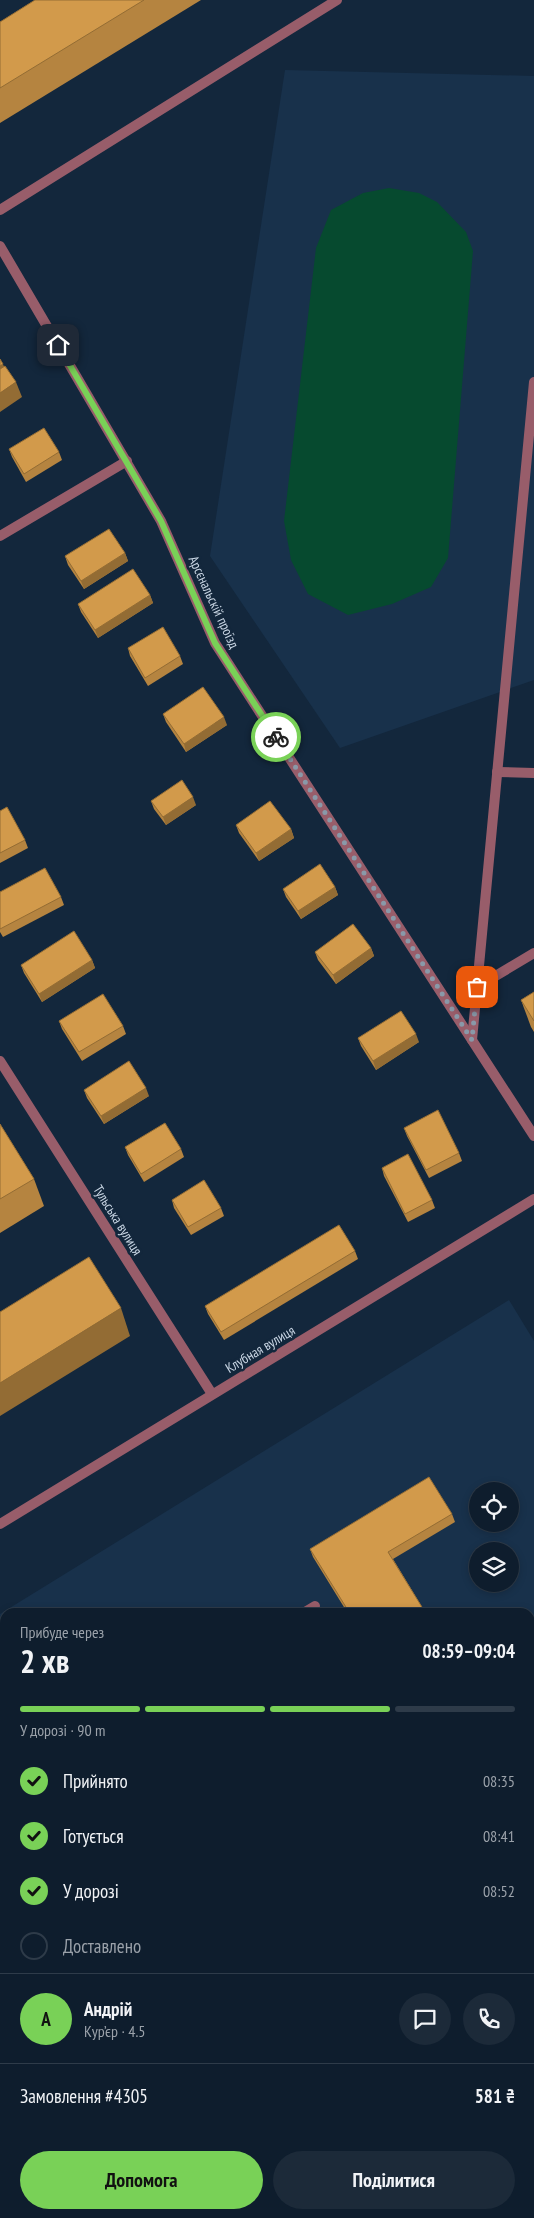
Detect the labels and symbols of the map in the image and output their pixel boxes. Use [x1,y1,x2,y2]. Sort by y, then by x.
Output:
pin [37,324,79,366]
street label: Арсєнальскій проїзд [185,553,243,651]
courier [251,712,301,762]
pin [456,966,498,1008]
street label: Тульська вулиця [89,1182,147,1258]
street label: Клубная вулиця [222,1321,298,1377]

